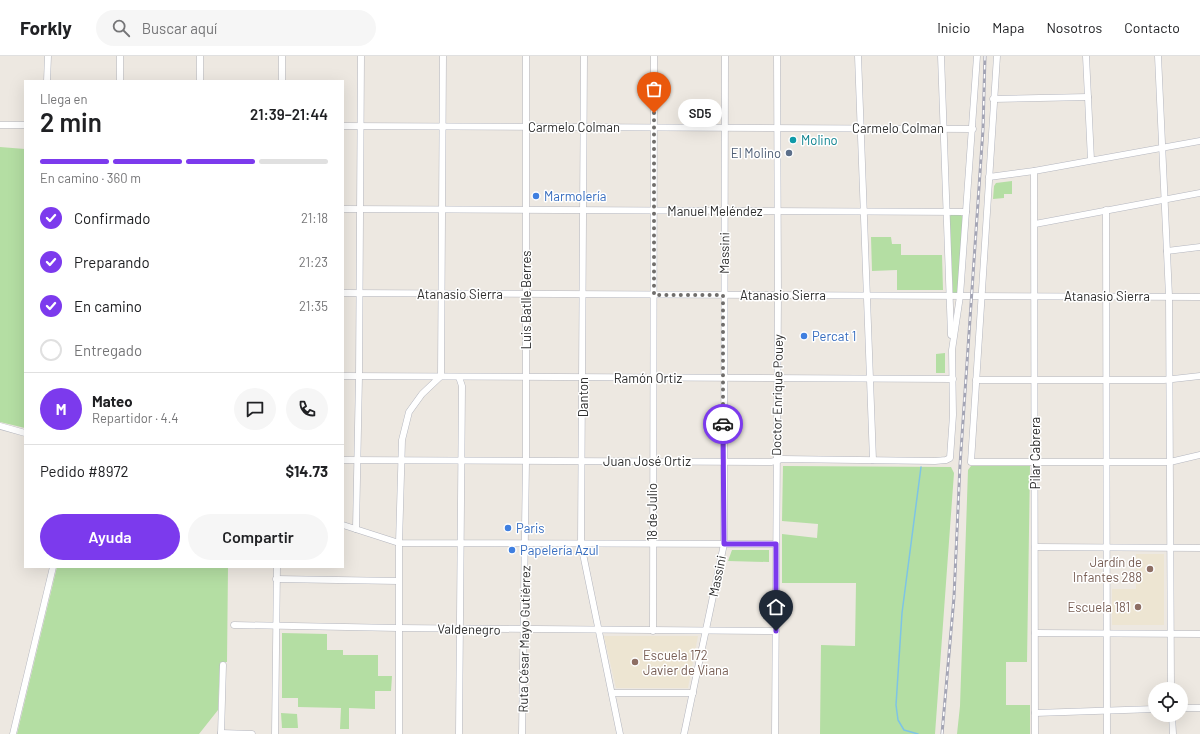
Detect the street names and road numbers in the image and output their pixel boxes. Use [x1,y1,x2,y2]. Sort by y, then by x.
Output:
street label: Carmelo Colman [528,119,620,135]
street label: Carmelo Colman [852,120,944,136]
street label: Manuel Meléndez [667,203,763,219]
street label: Massini [716,232,732,274]
street label: Luis Batlle Berres [518,251,534,349]
street label: Atanasio Sierra [417,286,503,302]
street label: Atanasio Sierra [740,287,826,303]
street label: Atanasio Sierra [1064,288,1150,304]
street label: Doctor Enrique Pouey [768,334,786,456]
street label: Ramón Ortiz [614,370,683,386]
street label: Danton [575,377,591,417]
street label: Pilar Cabrera [1027,417,1043,489]
street label: Juan José Ortiz [603,453,691,469]
street label: 18 de Julio [644,483,660,541]
street label: Massini [705,554,729,598]
street label: Ruta César Mayo Gutiérrez [515,565,533,713]
street label: Valdenegro [437,620,501,638]

